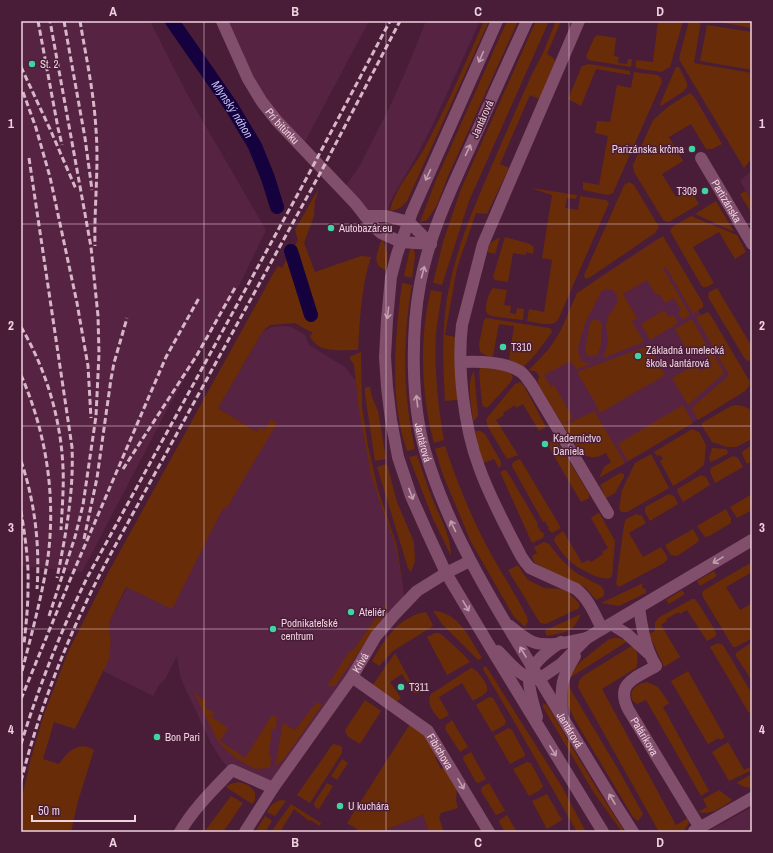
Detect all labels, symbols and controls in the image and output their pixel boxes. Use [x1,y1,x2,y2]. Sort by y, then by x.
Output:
text: A [109,3,117,20]
text: B [291,3,299,20]
text: C [474,3,482,20]
text: D [656,3,664,20]
one-way arrow [477,50,484,62]
place label: St. 2 [40,57,59,71]
marker: St. 2 [27,59,37,69]
water label: Mlynský náhon [208,77,257,141]
street label: Jantárová [468,98,496,140]
street label: Pri bitúnku [262,105,302,147]
text: 1 [8,115,14,132]
text: 1 [759,115,765,132]
place label: Parizánska krčma [612,142,684,156]
marker: Parizánska krčma [687,144,697,154]
one-way arrow [465,145,472,157]
one-way arrow [424,169,431,181]
street label: Partizánska [708,177,745,225]
place label: T309 [676,184,697,198]
marker: T309 [700,186,710,196]
place label: Autobazár.eu [338,221,392,235]
marker: Autobazár.eu [326,223,336,233]
one-way arrow [420,266,428,279]
one-way arrow [384,306,391,319]
text: 2 [8,317,14,334]
text: 2 [759,317,765,334]
place label: T310 [511,340,532,354]
marker: T310 [498,342,508,352]
place label: Základná umelecká škola Jantárová [646,343,724,370]
marker: Základná umelecká škola Jantárová [633,351,643,361]
one-way arrow [413,395,421,408]
street label: Jantárová [412,422,435,464]
place label: Kaderníctvo Daniela [553,431,601,458]
marker: Kaderníctvo Daniela [540,439,550,449]
one-way arrow [407,487,415,499]
text: 3 [8,519,14,536]
text: 3 [759,519,765,536]
one-way arrow [449,520,456,532]
one-way arrow [713,557,725,565]
one-way arrow [462,600,470,611]
place label: Ateliér [358,605,385,619]
marker: Ateliér [346,607,356,617]
place label: Podnikateľské centrum [281,616,338,643]
marker: Podnikateľské centrum [268,624,278,634]
one-way arrow [519,647,527,658]
street label: Krivá [349,650,372,675]
place label: T311 [409,680,429,694]
marker: T311 [396,682,406,692]
street label: Jantárová [554,709,586,750]
street label: Palárikova [628,714,662,758]
text: 4 [8,721,14,738]
text: 4 [759,721,765,738]
place label: Bon Pari [165,730,200,744]
street label: Fibichova [424,731,457,772]
marker: Bon Pari [152,732,162,742]
one-way arrow [550,745,558,757]
one-way arrow [457,778,465,790]
one-way arrow [608,794,616,805]
scale bar [32,797,135,823]
place label: U kuchára [348,799,389,813]
marker: U kuchára [335,801,345,811]
text: 50 m [38,803,60,819]
text: A [109,834,117,851]
text: B [291,834,299,851]
text: C [474,834,482,851]
text: D [656,834,664,851]

